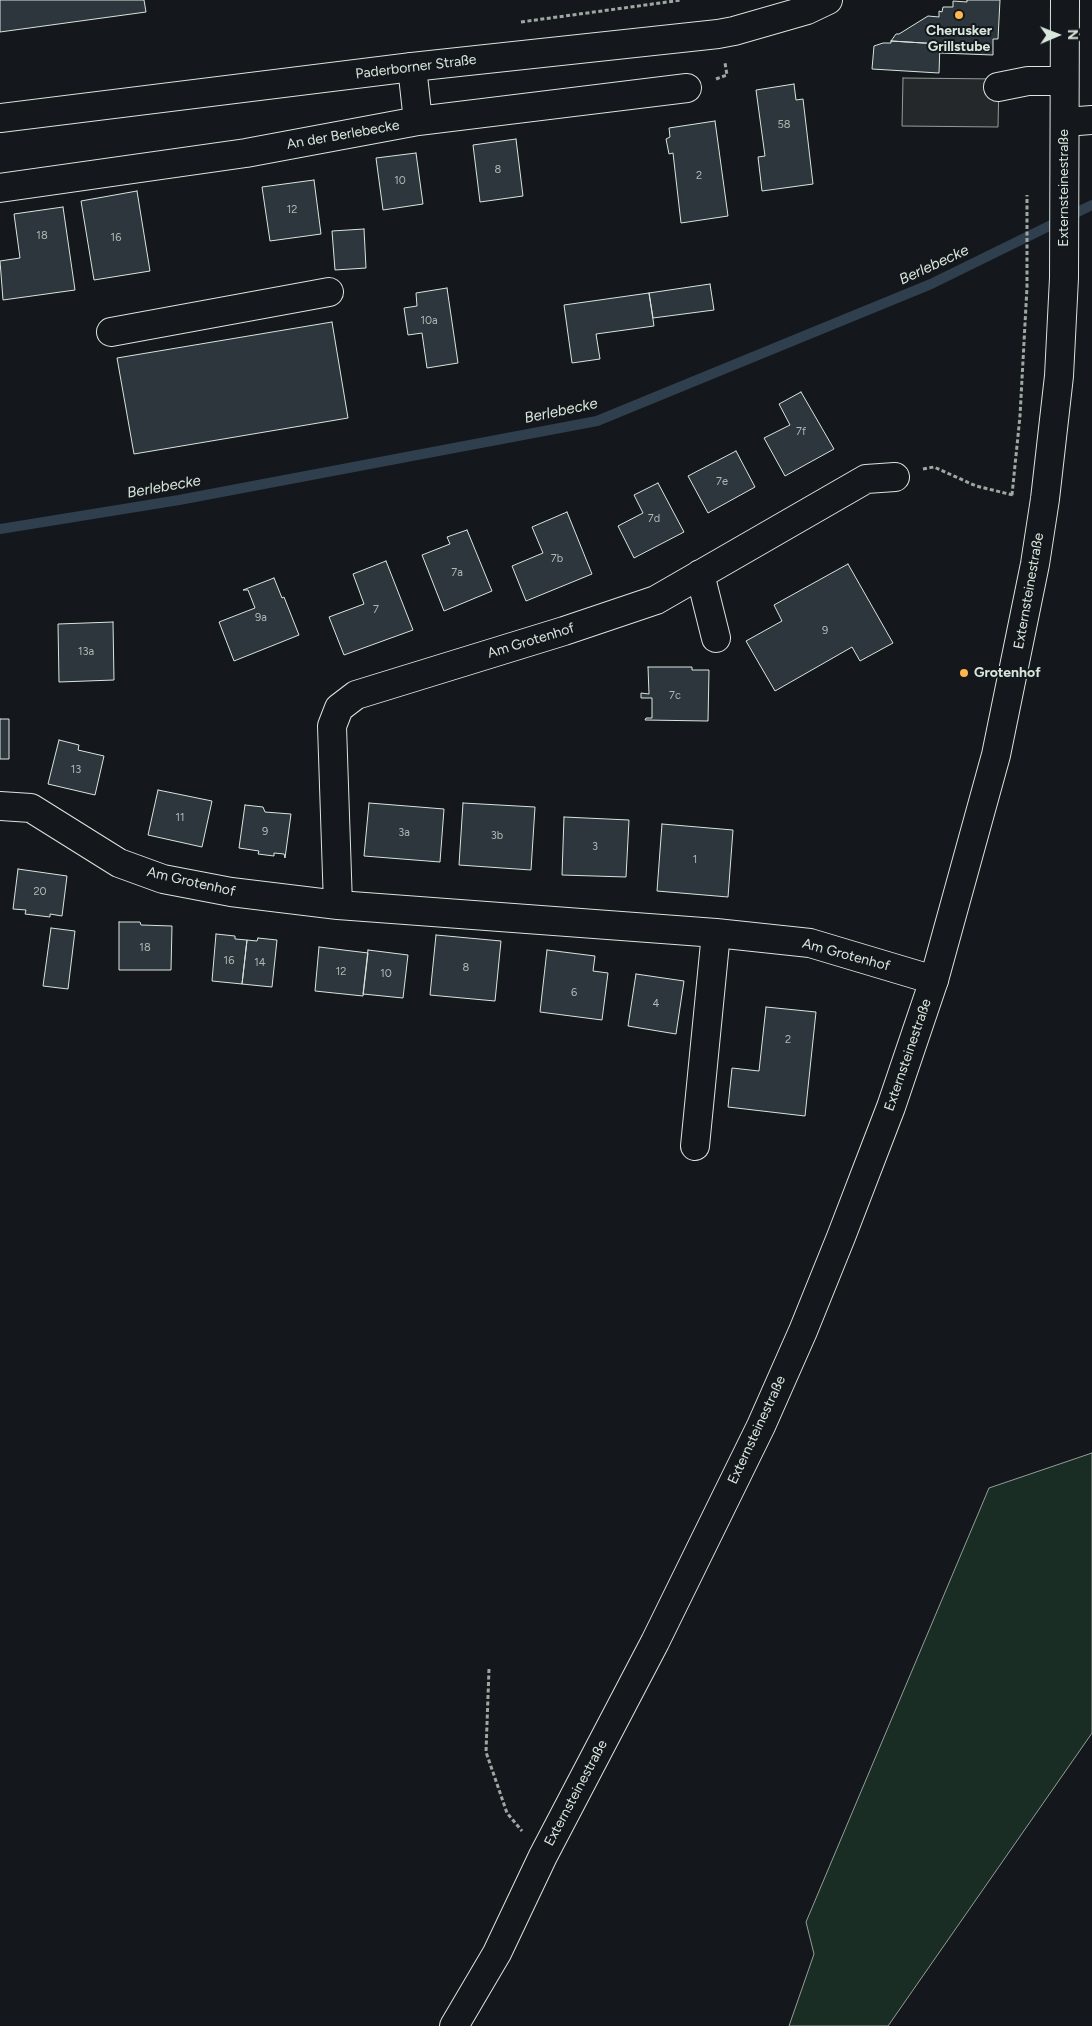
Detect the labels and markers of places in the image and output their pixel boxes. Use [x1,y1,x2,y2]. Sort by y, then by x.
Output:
marker: Cherusker Grillstube [953,9,965,21]
place label: Cherusker Grillstube [926,23,992,56]
place label: Grotenhof [974,665,1041,681]
marker: Grotenhof [958,667,970,679]

